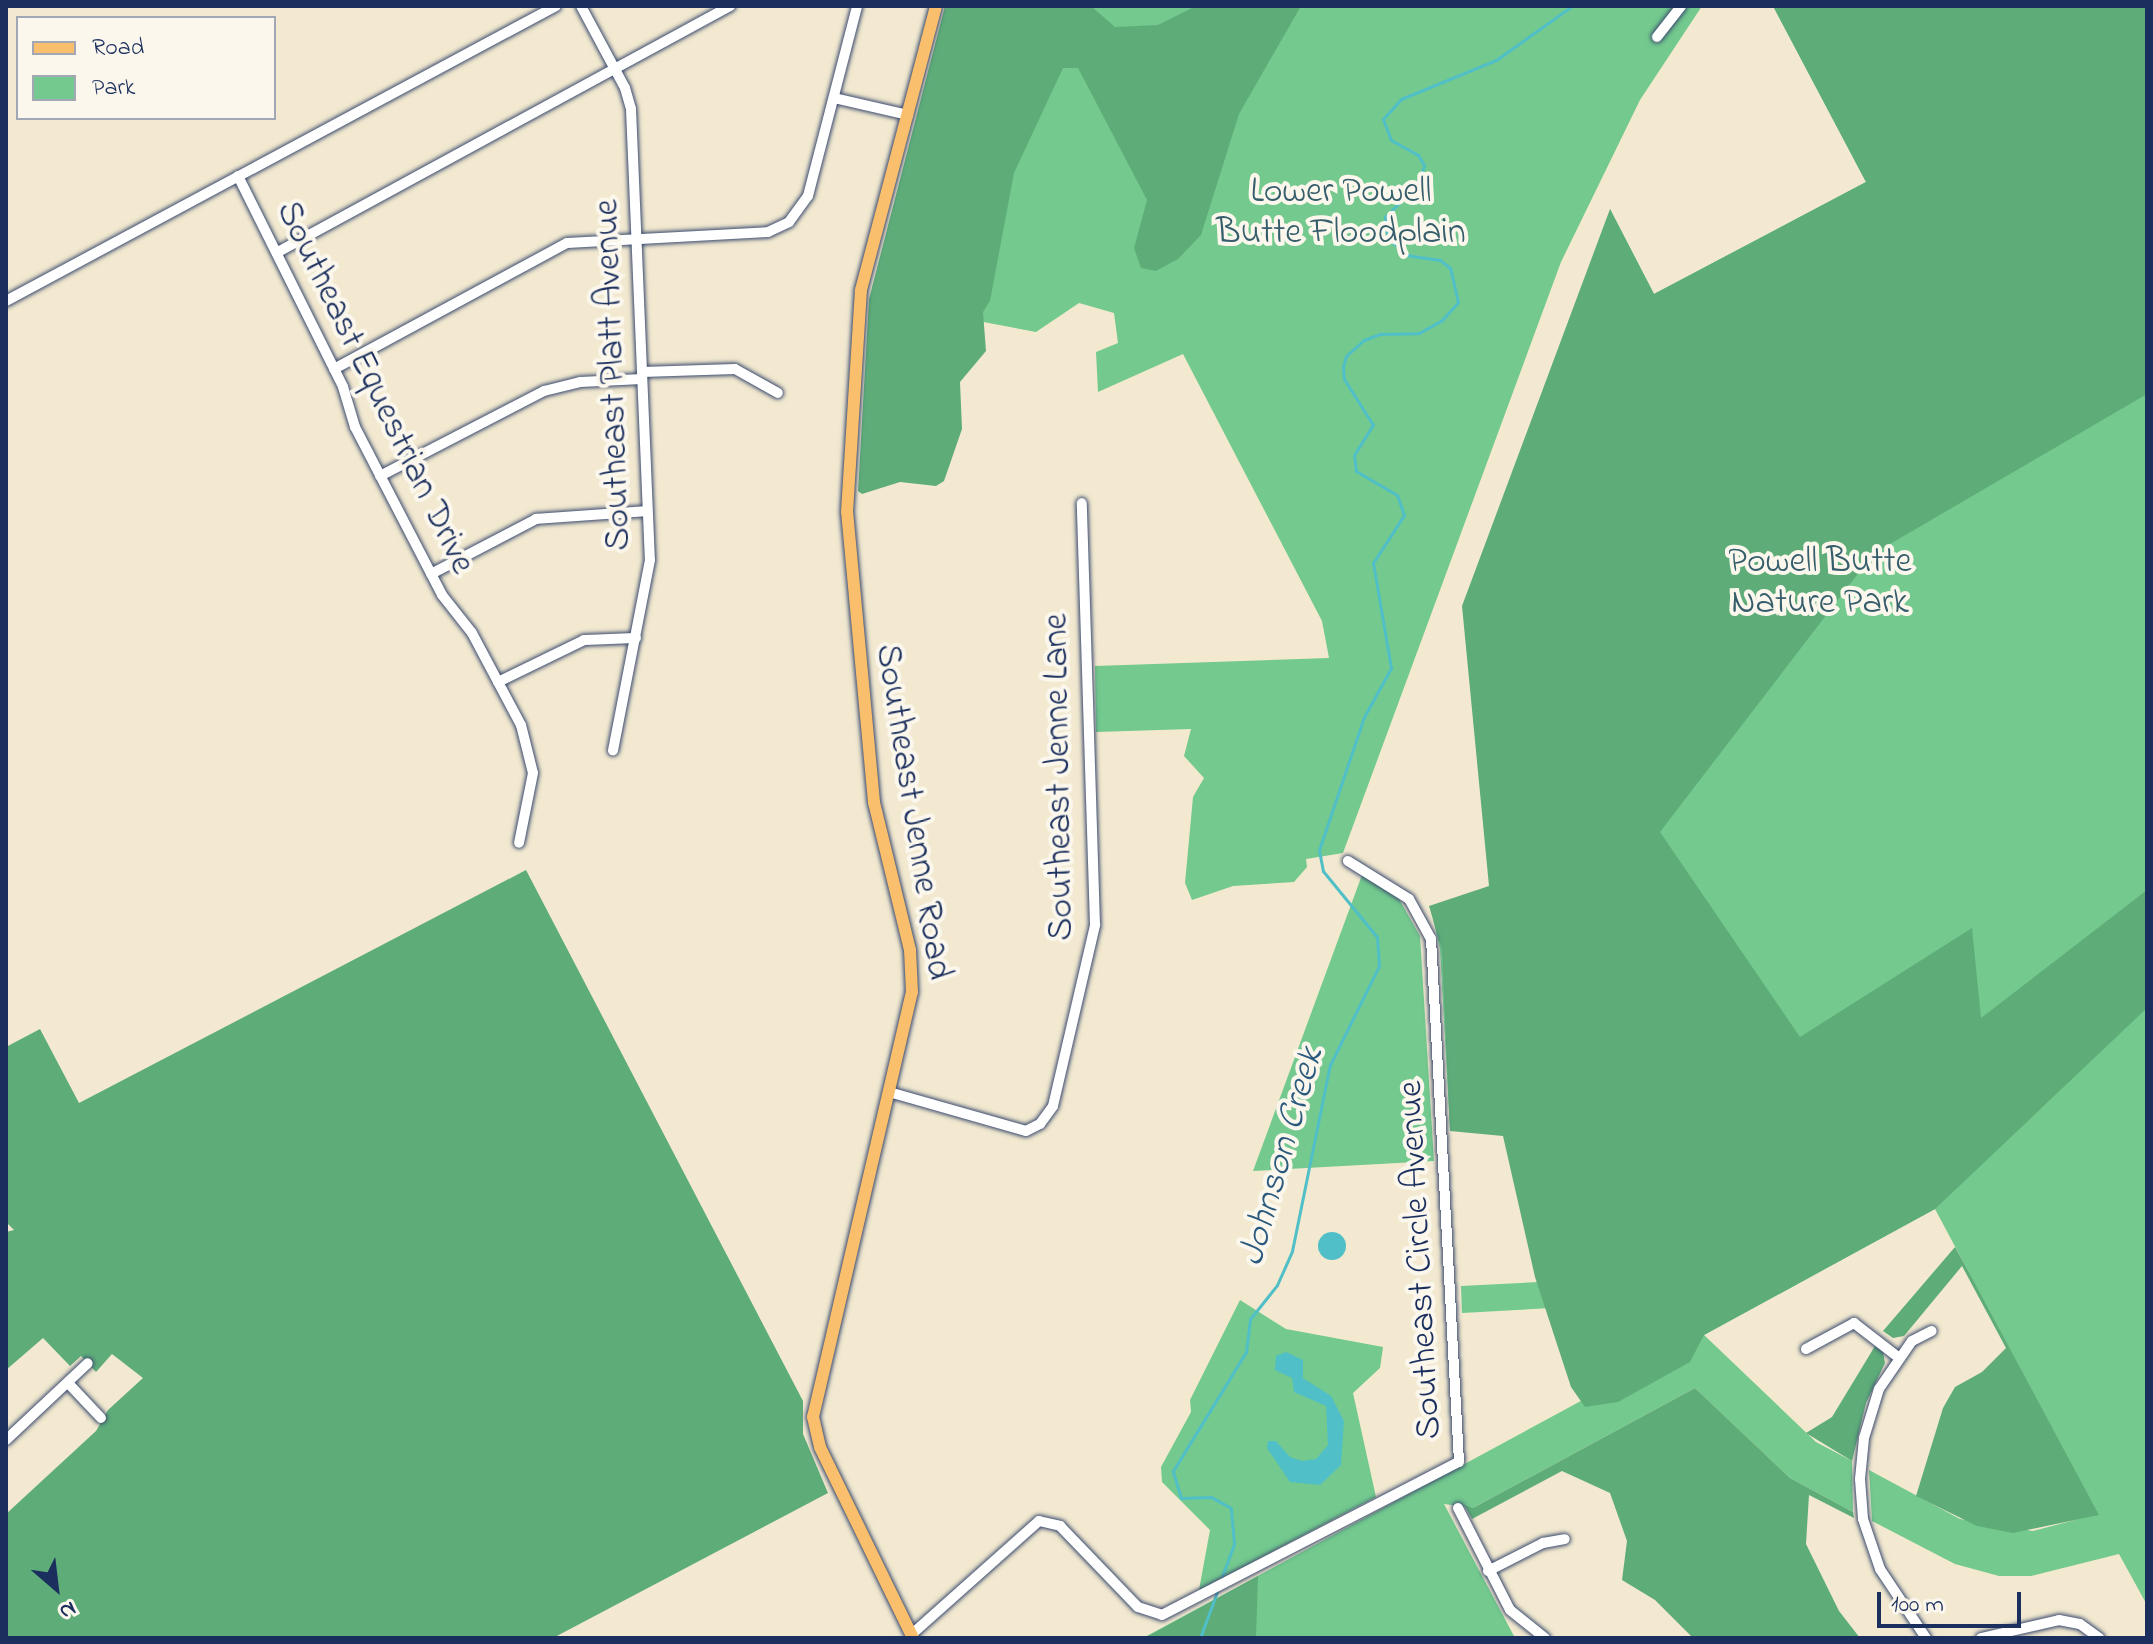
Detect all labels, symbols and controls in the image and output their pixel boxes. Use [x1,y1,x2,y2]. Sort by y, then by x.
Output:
legend [16,16,276,120]
text: Road [92,31,144,66]
text: Park [92,71,135,106]
park label: Lower Powell Butte Floodplain [1216,170,1466,255]
street label: Southeast Equestrian Drive [265,195,483,581]
street label: Southeast Platt Avenue [586,199,642,551]
park label: Powell Butte Nature Park [1728,540,1912,625]
street label: Southeast Jenne Lane [1036,613,1084,941]
street label: Southeast Jenne Road [864,641,960,983]
water label: Johnson Creek [1230,1043,1336,1271]
street label: Southeast Circle Avenue [1390,1080,1452,1440]
north arrow [16,1548,96,1628]
scale bar [1881,1576,2025,1626]
text: 100 m [1891,1588,1944,1623]
text: N [53,1592,81,1627]

